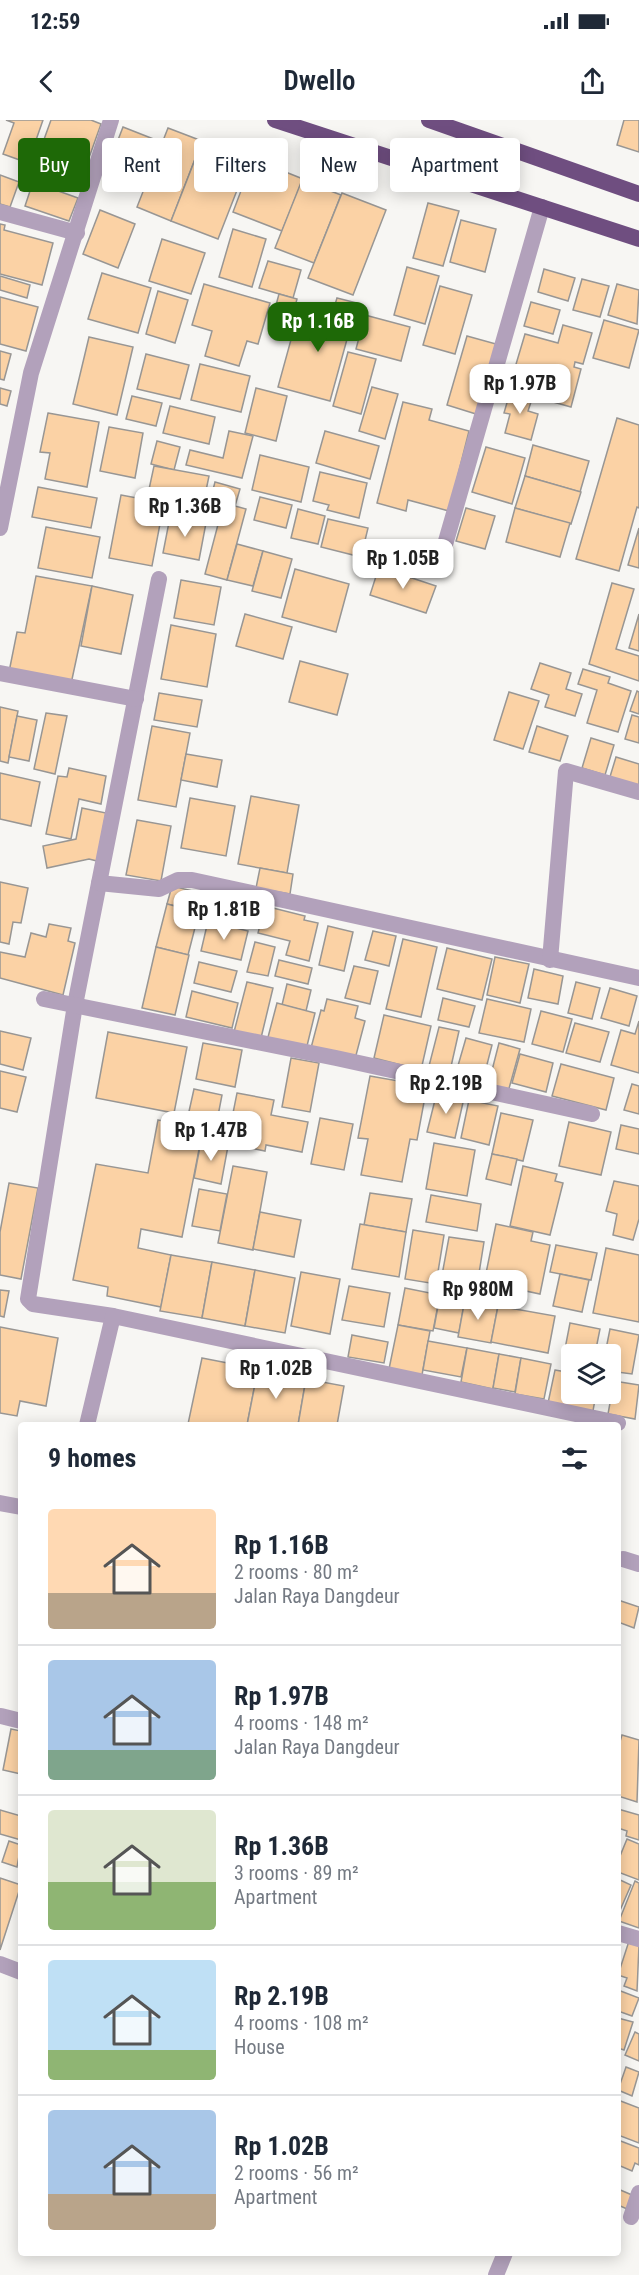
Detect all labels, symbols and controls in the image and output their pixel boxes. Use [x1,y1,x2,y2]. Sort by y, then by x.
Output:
text: 12:59 [30,9,81,34]
icon: back [30,65,63,98]
text: Dwello [283,65,356,97]
icon: share [576,65,609,98]
chip: Buy [18,138,90,192]
chip: Rent [102,138,182,192]
chip: Filters [194,138,288,192]
chip: New [300,138,378,192]
chip: Apartment [390,138,520,192]
pin: Rp 1.16B [256,302,380,353]
text: Rp 1.16B [282,309,354,333]
pin: Rp 1.97B [458,364,582,415]
text: Rp 1.97B [484,371,556,395]
pin: Rp 1.36B [123,487,247,538]
text: Rp 1.36B [149,494,221,518]
pin: Rp 1.05B [341,539,465,590]
text: Rp 1.05B [367,546,439,570]
pin: Rp 1.81B [162,890,286,941]
text: Rp 1.81B [188,897,260,921]
pin: Rp 2.19B [384,1064,508,1115]
text: Rp 2.19B [410,1071,482,1095]
pin: Rp 1.47B [149,1111,273,1162]
text: Rp 1.47B [175,1118,247,1142]
pin: Rp 980M [423,1270,533,1321]
text: Rp 980M [442,1277,514,1301]
map controls [561,1344,621,1404]
button: layers [561,1344,621,1404]
pin: Rp 1.02B [214,1349,338,1400]
text: Rp 1.02B [240,1356,312,1380]
icon: filters [558,1442,591,1475]
text: 9 homes [48,1443,136,1473]
text: Rp 1.16B [234,1530,329,1560]
icon: home [96,1533,168,1605]
text: 2 rooms · 80 m² [234,1560,359,1584]
text: Jalan Raya Dangdeur [234,1584,400,1608]
text: Rp 1.97B [234,1681,329,1711]
icon: home [96,1684,168,1756]
text: 4 rooms · 148 m² [234,1711,369,1735]
text: Jalan Raya Dangdeur [234,1735,400,1759]
text: Rp 1.36B [234,1831,329,1861]
icon: home [96,1834,168,1906]
text: 3 rooms · 89 m² [234,1861,359,1885]
text: Apartment [234,1885,318,1909]
text: Rp 2.19B [234,1981,329,2011]
icon: home [96,1984,168,2056]
text: 4 rooms · 108 m² [234,2011,369,2035]
text: House [234,2035,285,2059]
text: Rp 1.02B [234,2131,329,2161]
icon: home [96,2134,168,2206]
text: 2 rooms · 56 m² [234,2161,359,2185]
text: Apartment [234,2185,318,2209]

